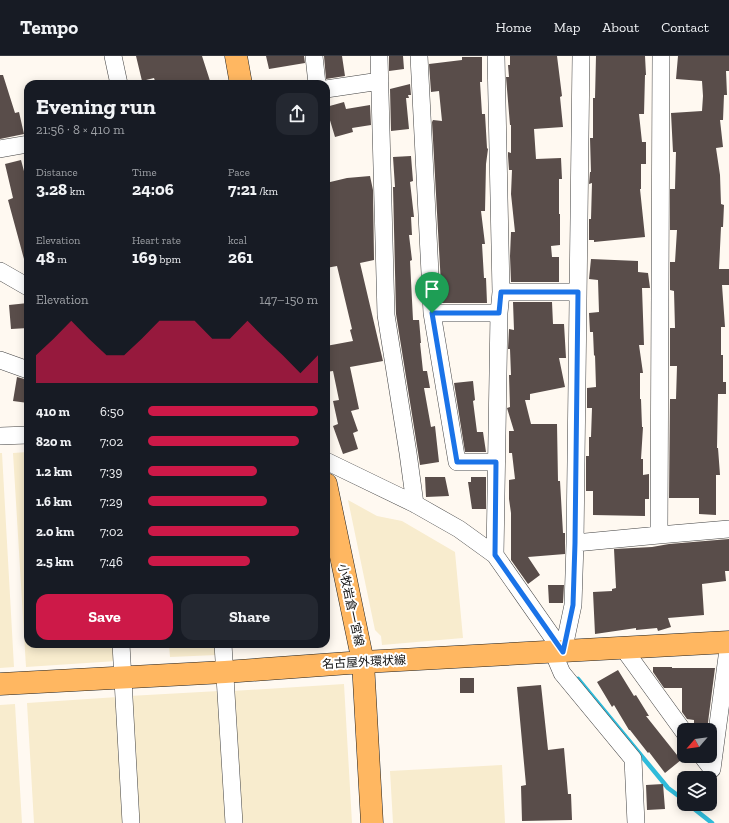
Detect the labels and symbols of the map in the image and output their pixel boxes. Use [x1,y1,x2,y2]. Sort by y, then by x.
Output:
pin [415,272,449,313]
street label: 小牧岩倉一宮線 [335,562,367,648]
street label: 名古屋外環状線 [322,653,406,671]
north arrow [677,723,717,763]

